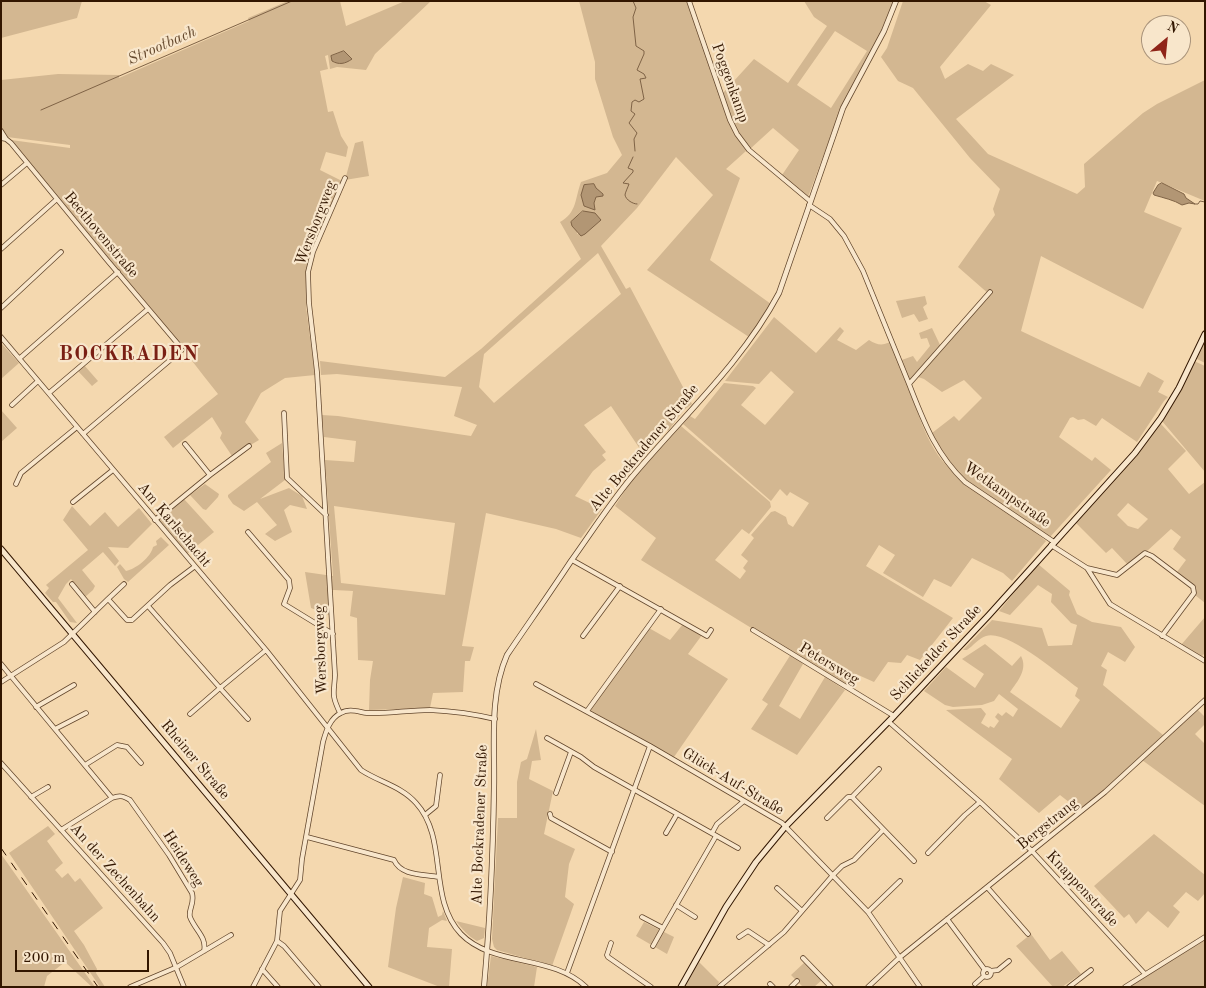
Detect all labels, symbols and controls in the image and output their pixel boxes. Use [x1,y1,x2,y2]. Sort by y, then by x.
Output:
north arrow [1141,15,1191,65]
text: N [1165,19,1181,36]
water label: Strootbach [125,22,199,70]
street label: Poggenkamp [707,41,753,125]
street label: Wersborgweg [292,178,340,268]
street label: Beethovenstraße [60,188,142,282]
district label: BOCKRADEN [58,343,200,367]
street label: Alte Bockradener Straße [586,381,702,515]
street label: Wetkampstraße [960,458,1054,532]
street label: Am Karlschacht [133,479,215,571]
street label: Schlickelder Straße [887,601,985,705]
street label: Wersborgweg [310,605,332,695]
street label: Petersweg [796,639,862,689]
street label: Rheiner Straße [157,717,233,803]
street label: Alte Bockradener Straße [468,744,492,906]
street label: Glück-Auf-Straße [679,745,787,819]
street label: Bergstrang [1014,794,1082,854]
street label: An der Zechenbahn [66,820,164,926]
street label: Heideweg [159,827,207,891]
street label: Knappenstraße [1042,847,1122,931]
scale bar [18,940,151,972]
text: 200 m [23,951,65,966]

